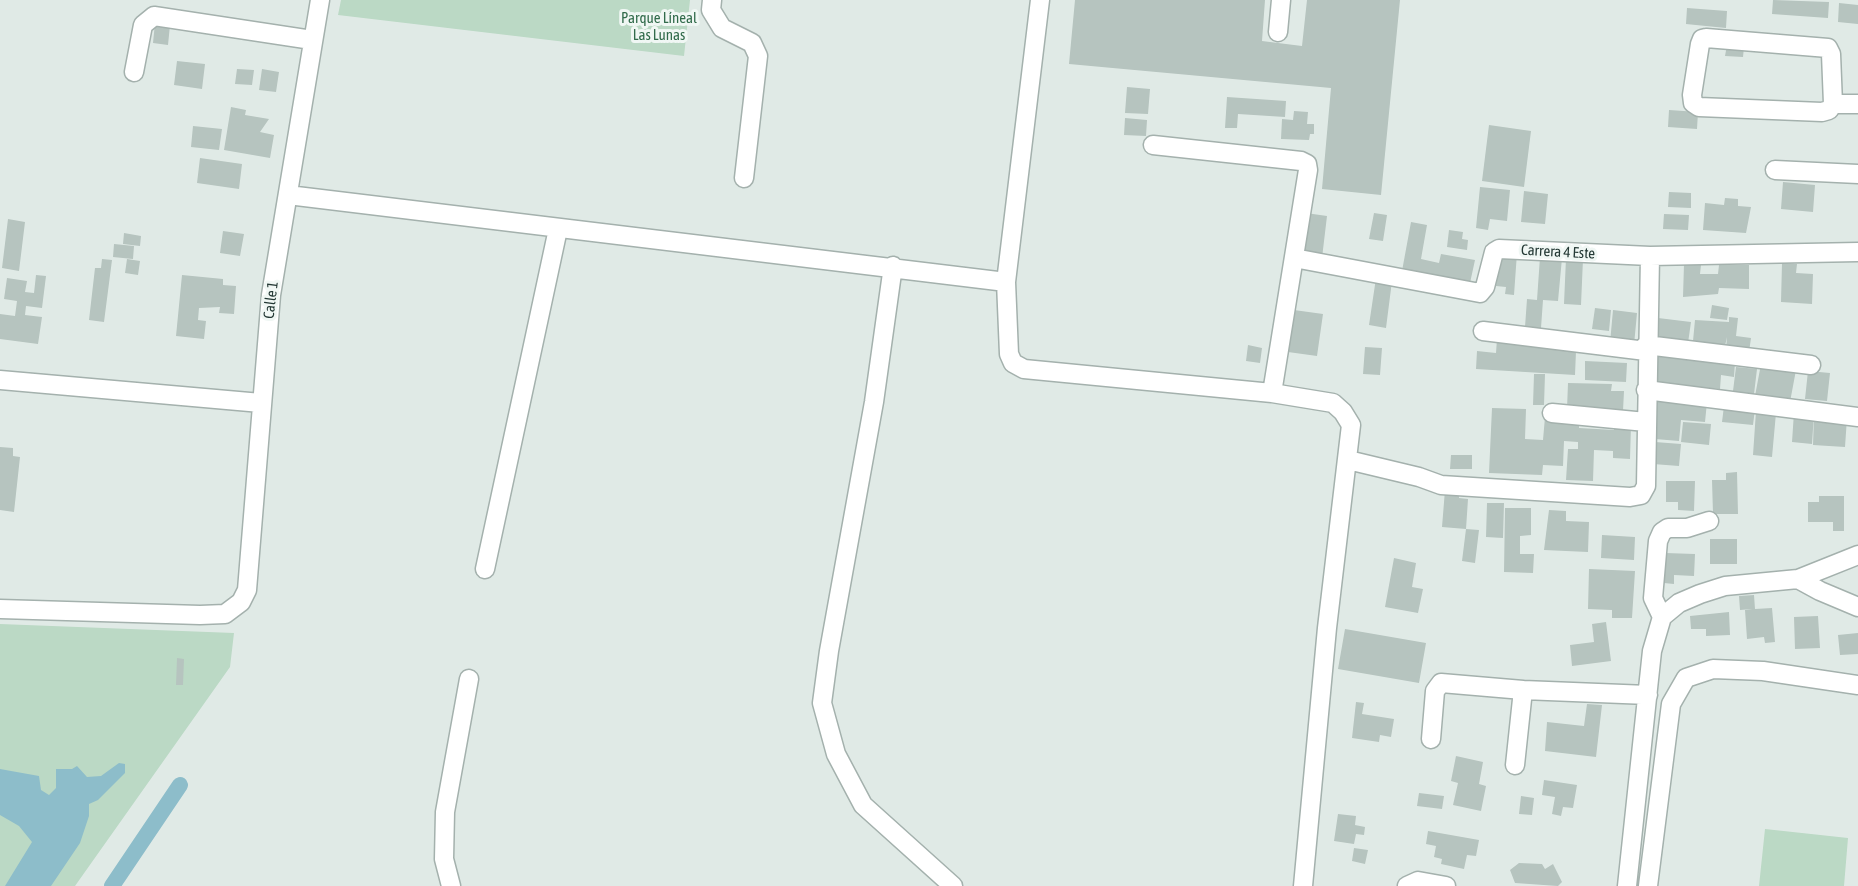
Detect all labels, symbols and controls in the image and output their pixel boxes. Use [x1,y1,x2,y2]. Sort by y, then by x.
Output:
park label: Parque Líneal Las Lunas [621,9,697,44]
street label: Carrera 4 Este [1520,241,1596,263]
street label: Calle 1 [260,280,282,320]

